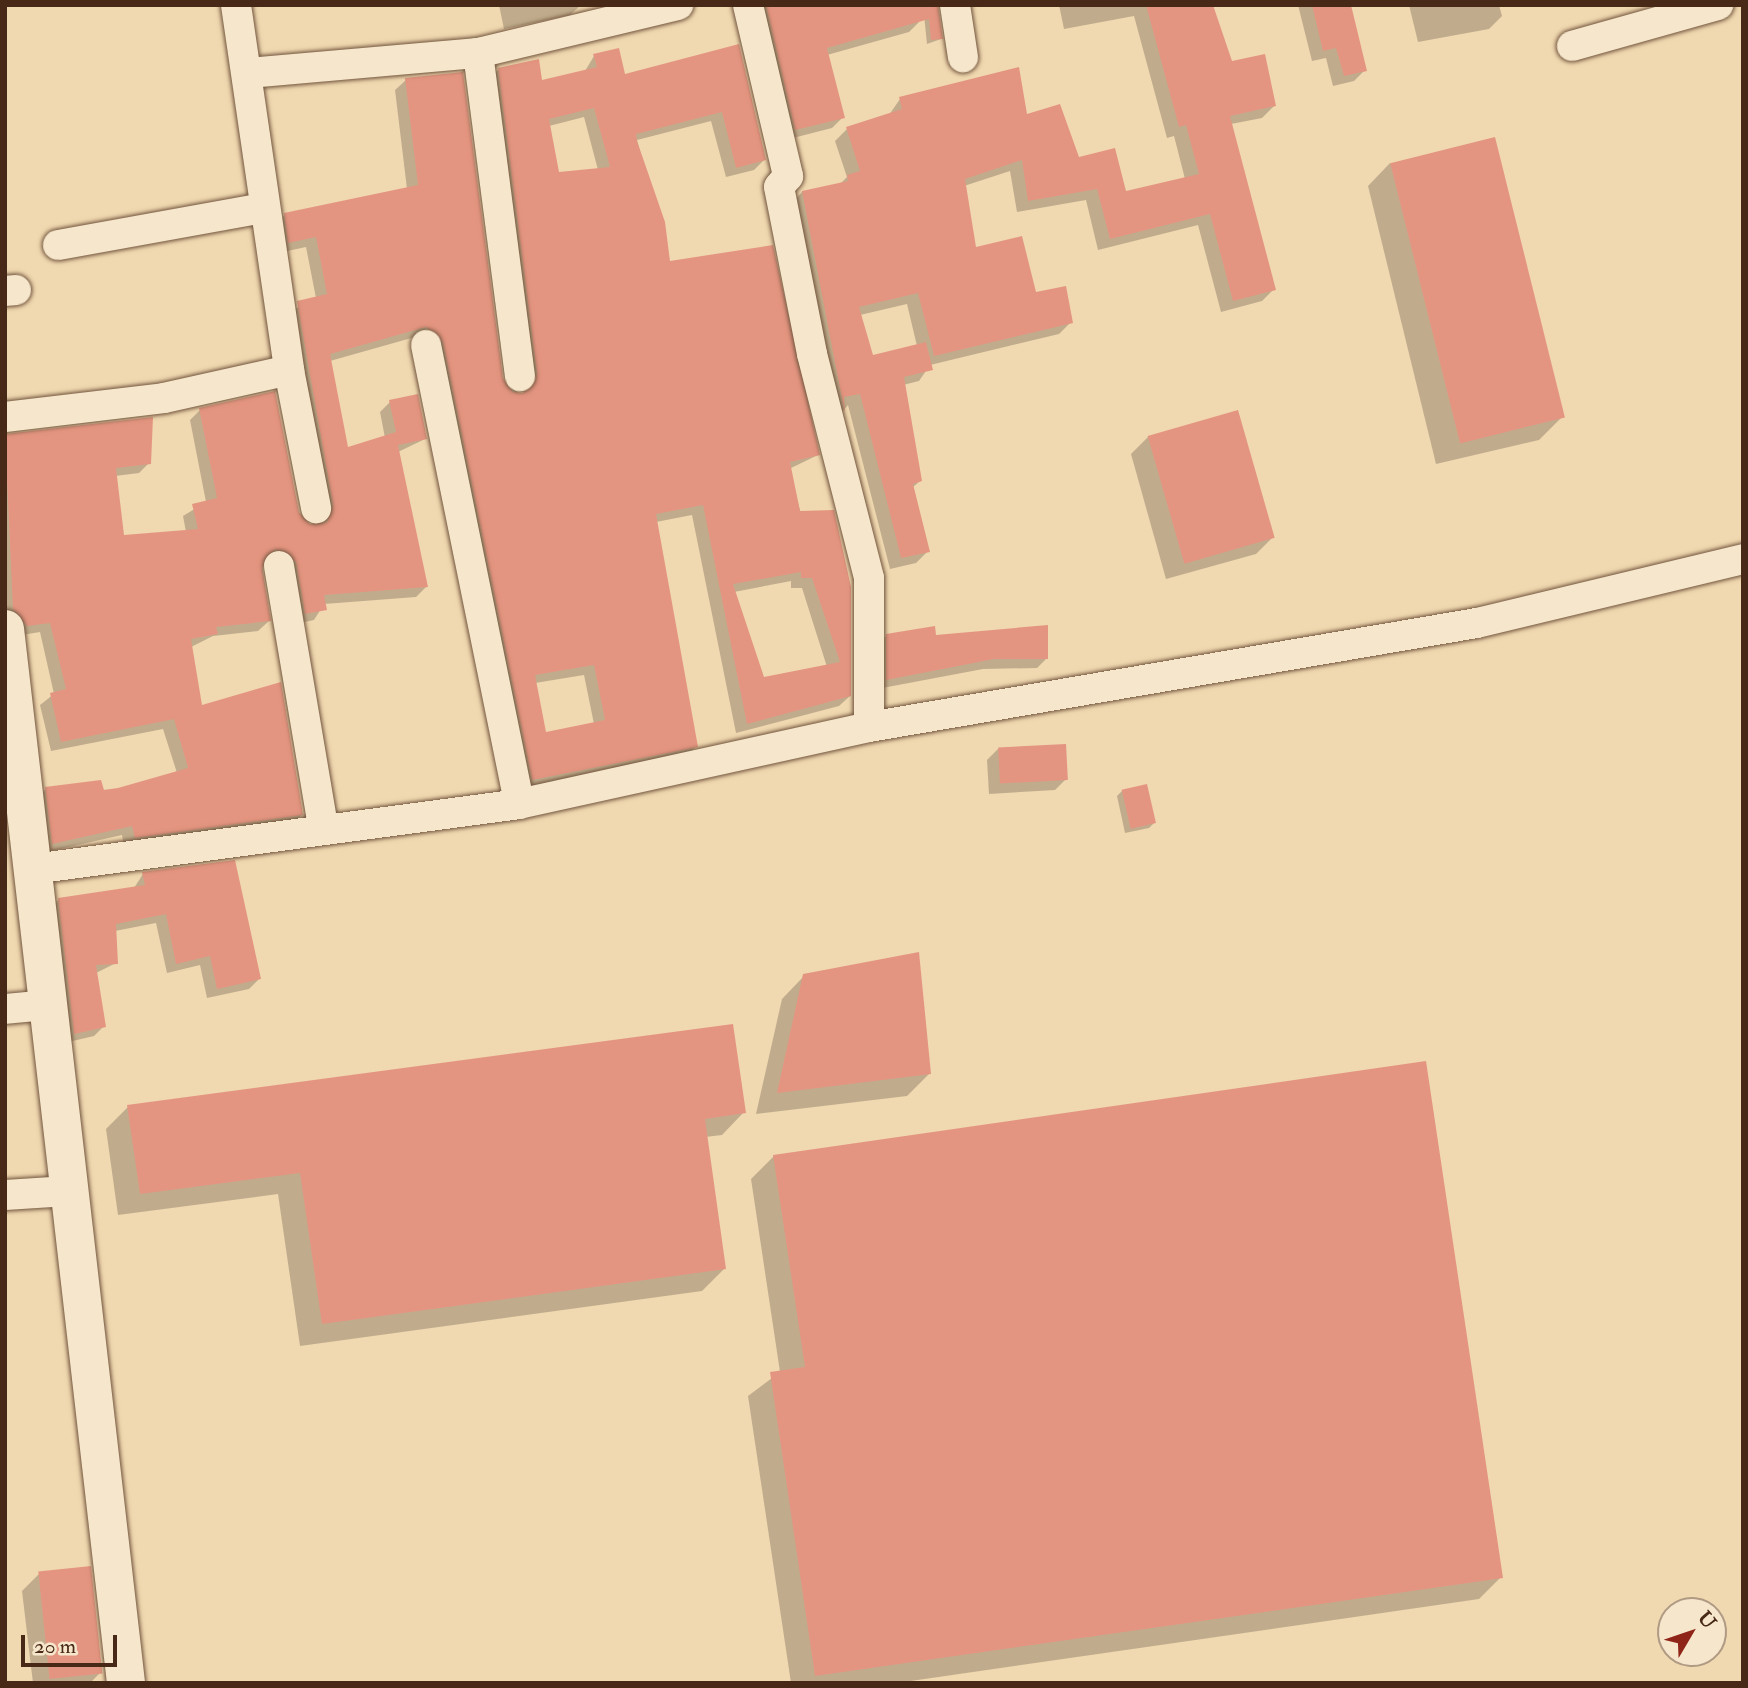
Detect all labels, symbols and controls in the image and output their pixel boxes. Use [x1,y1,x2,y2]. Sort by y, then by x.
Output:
north arrow [1657,1597,1727,1667]
text: U [1692,1606,1721,1634]
scale bar [24,1622,121,1666]
text: 20 m [34,1633,76,1660]

